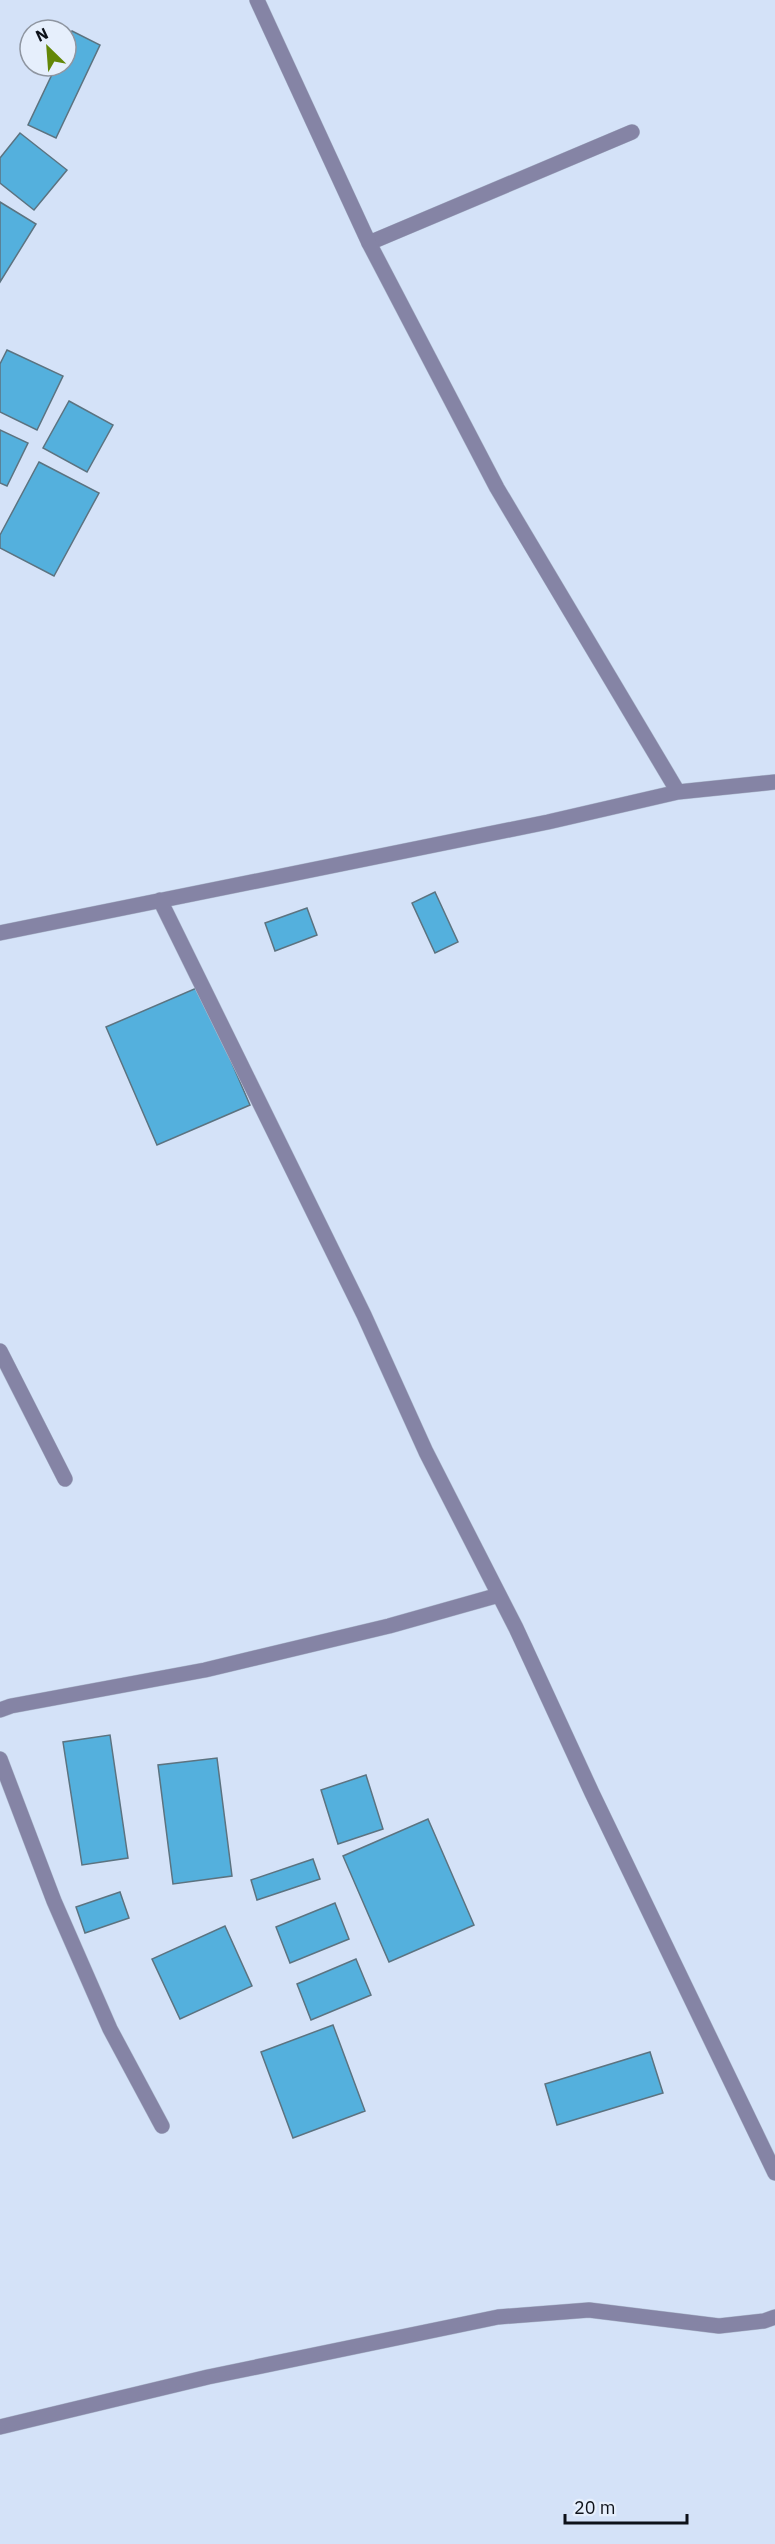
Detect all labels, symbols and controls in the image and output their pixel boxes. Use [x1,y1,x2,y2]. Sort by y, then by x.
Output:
north arrow [18,18,78,78]
text: N [32,23,51,46]
scale bar [565,2487,686,2525]
text: 20 m [574,2496,616,2519]

